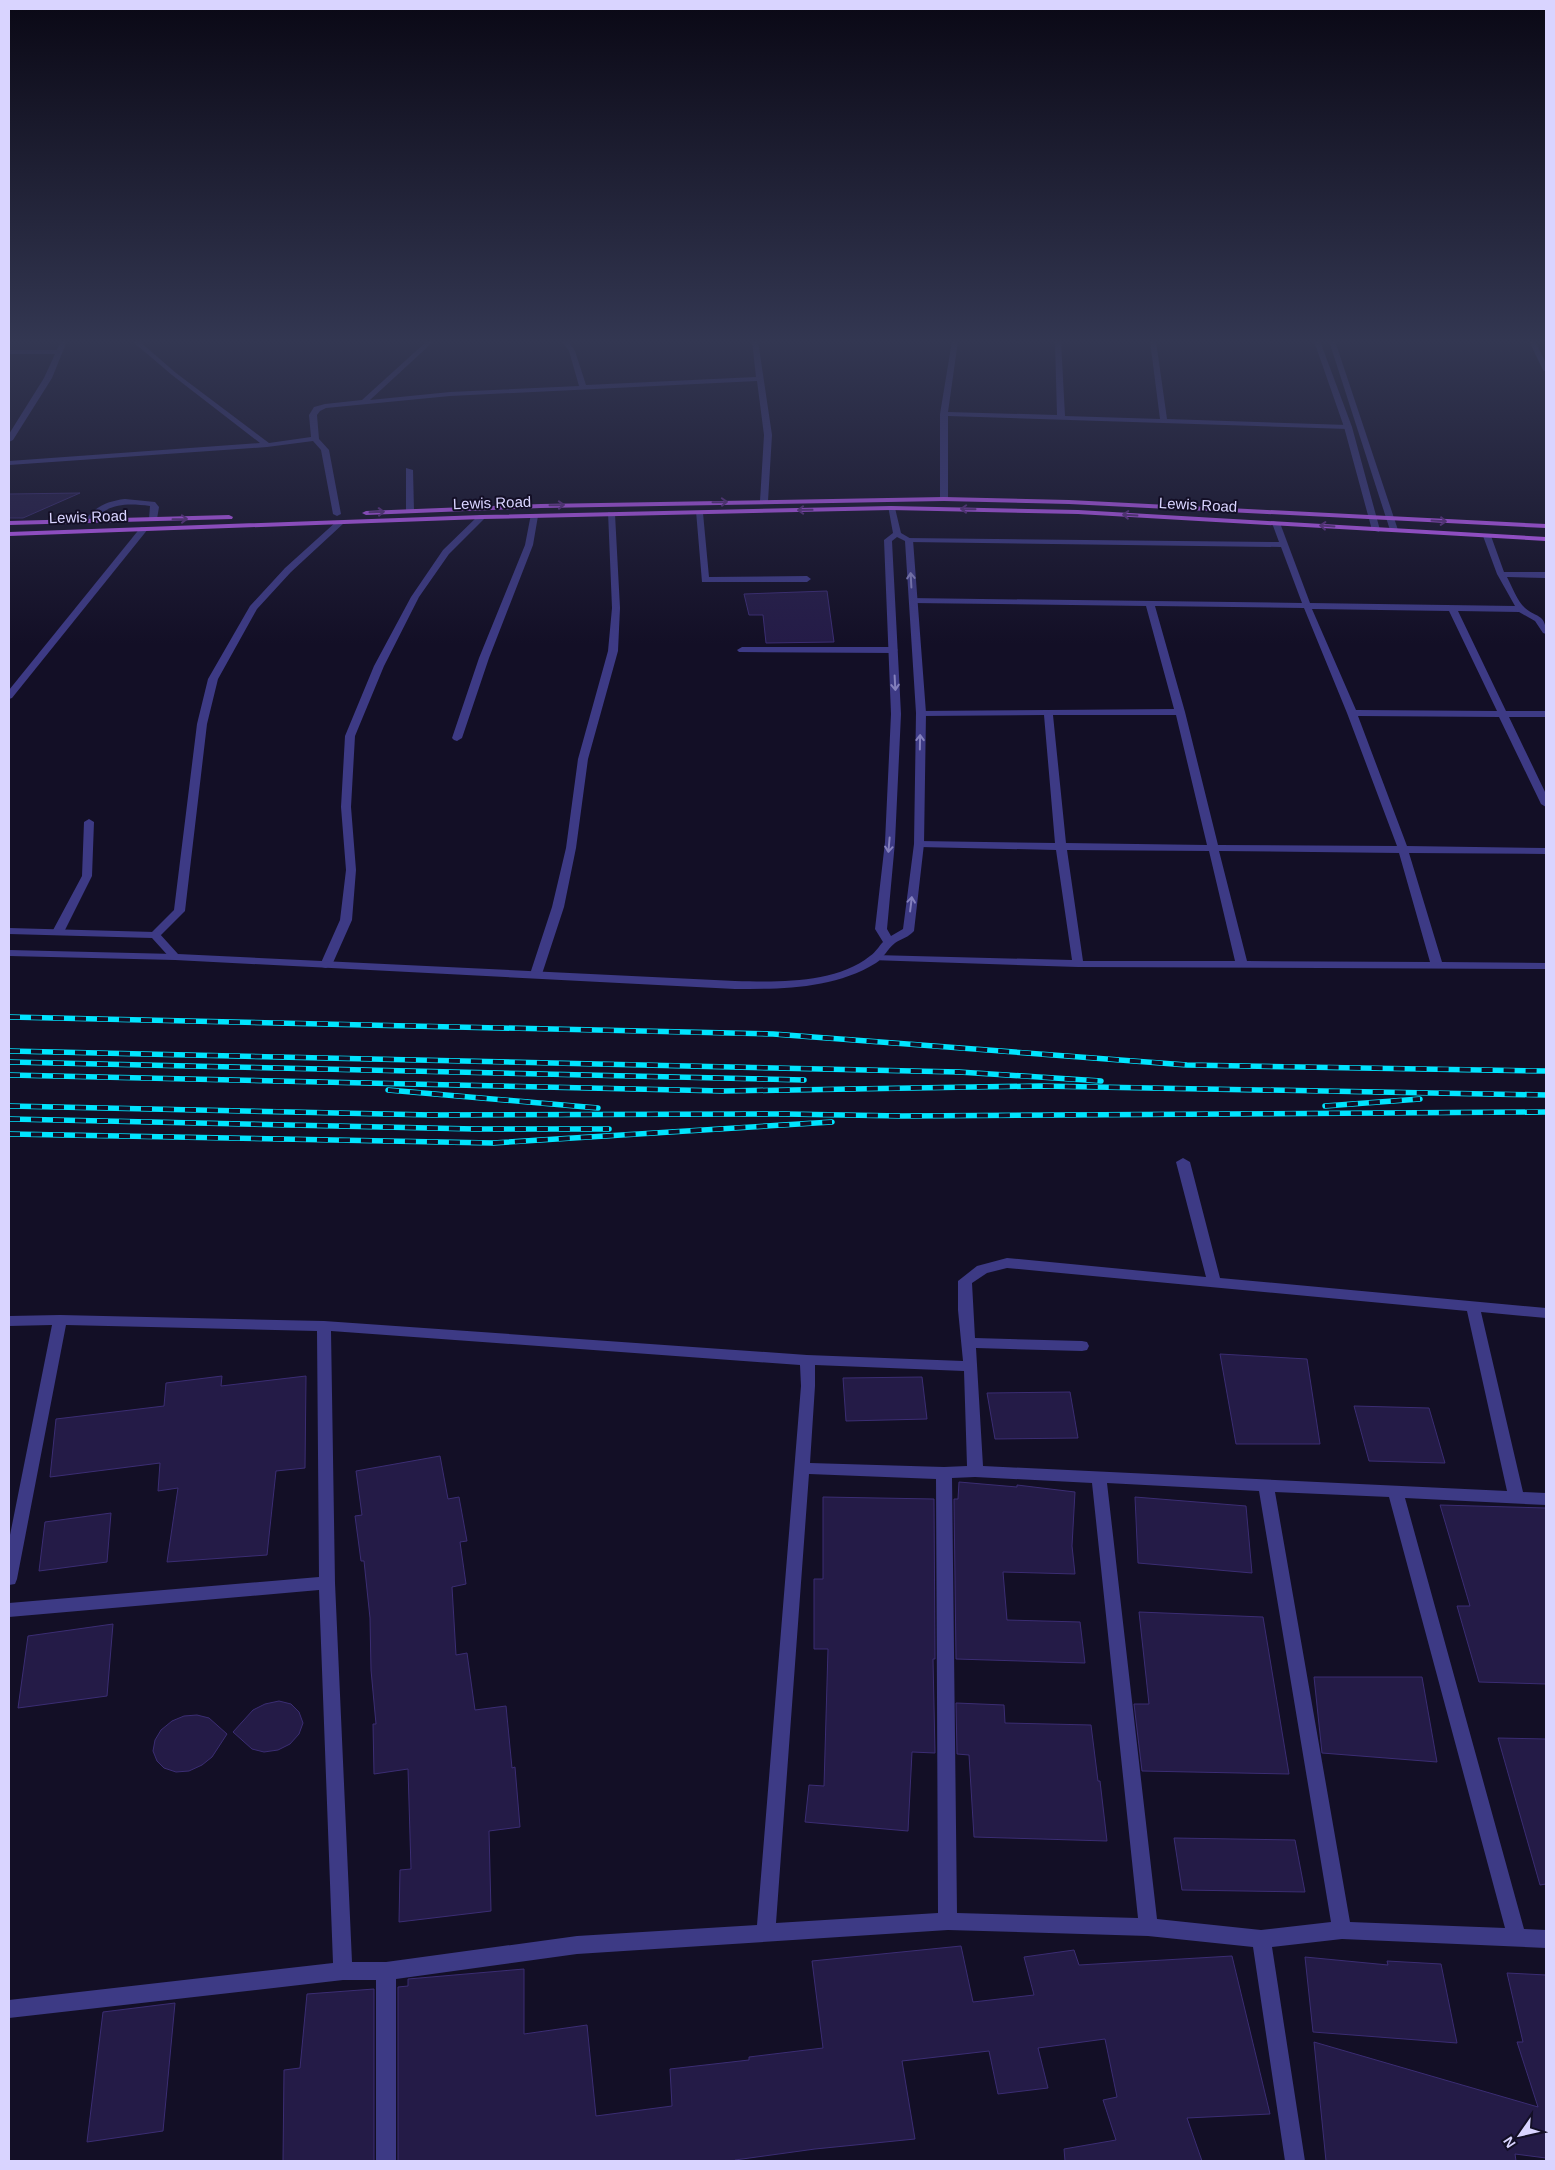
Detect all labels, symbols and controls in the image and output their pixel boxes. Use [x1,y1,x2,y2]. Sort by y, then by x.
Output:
street label: Lewis Road [453,493,531,512]
street label: Lewis Road [1158,494,1238,515]
one-way arrow [711,497,727,507]
one-way arrow [549,501,565,510]
one-way arrow [960,504,976,513]
one-way arrow [798,505,814,515]
street label: Lewis Road [49,507,127,526]
one-way arrow [369,508,385,517]
one-way arrow [1122,510,1138,519]
one-way arrow [172,514,188,523]
one-way arrow [1431,516,1447,525]
one-way arrow [1320,522,1336,531]
one-way arrow [906,572,915,588]
one-way arrow [890,674,899,690]
one-way arrow [915,734,925,750]
one-way arrow [885,837,894,853]
one-way arrow [906,896,916,912]
north arrow [1495,2110,1545,2160]
text: N [1500,2134,1519,2151]

